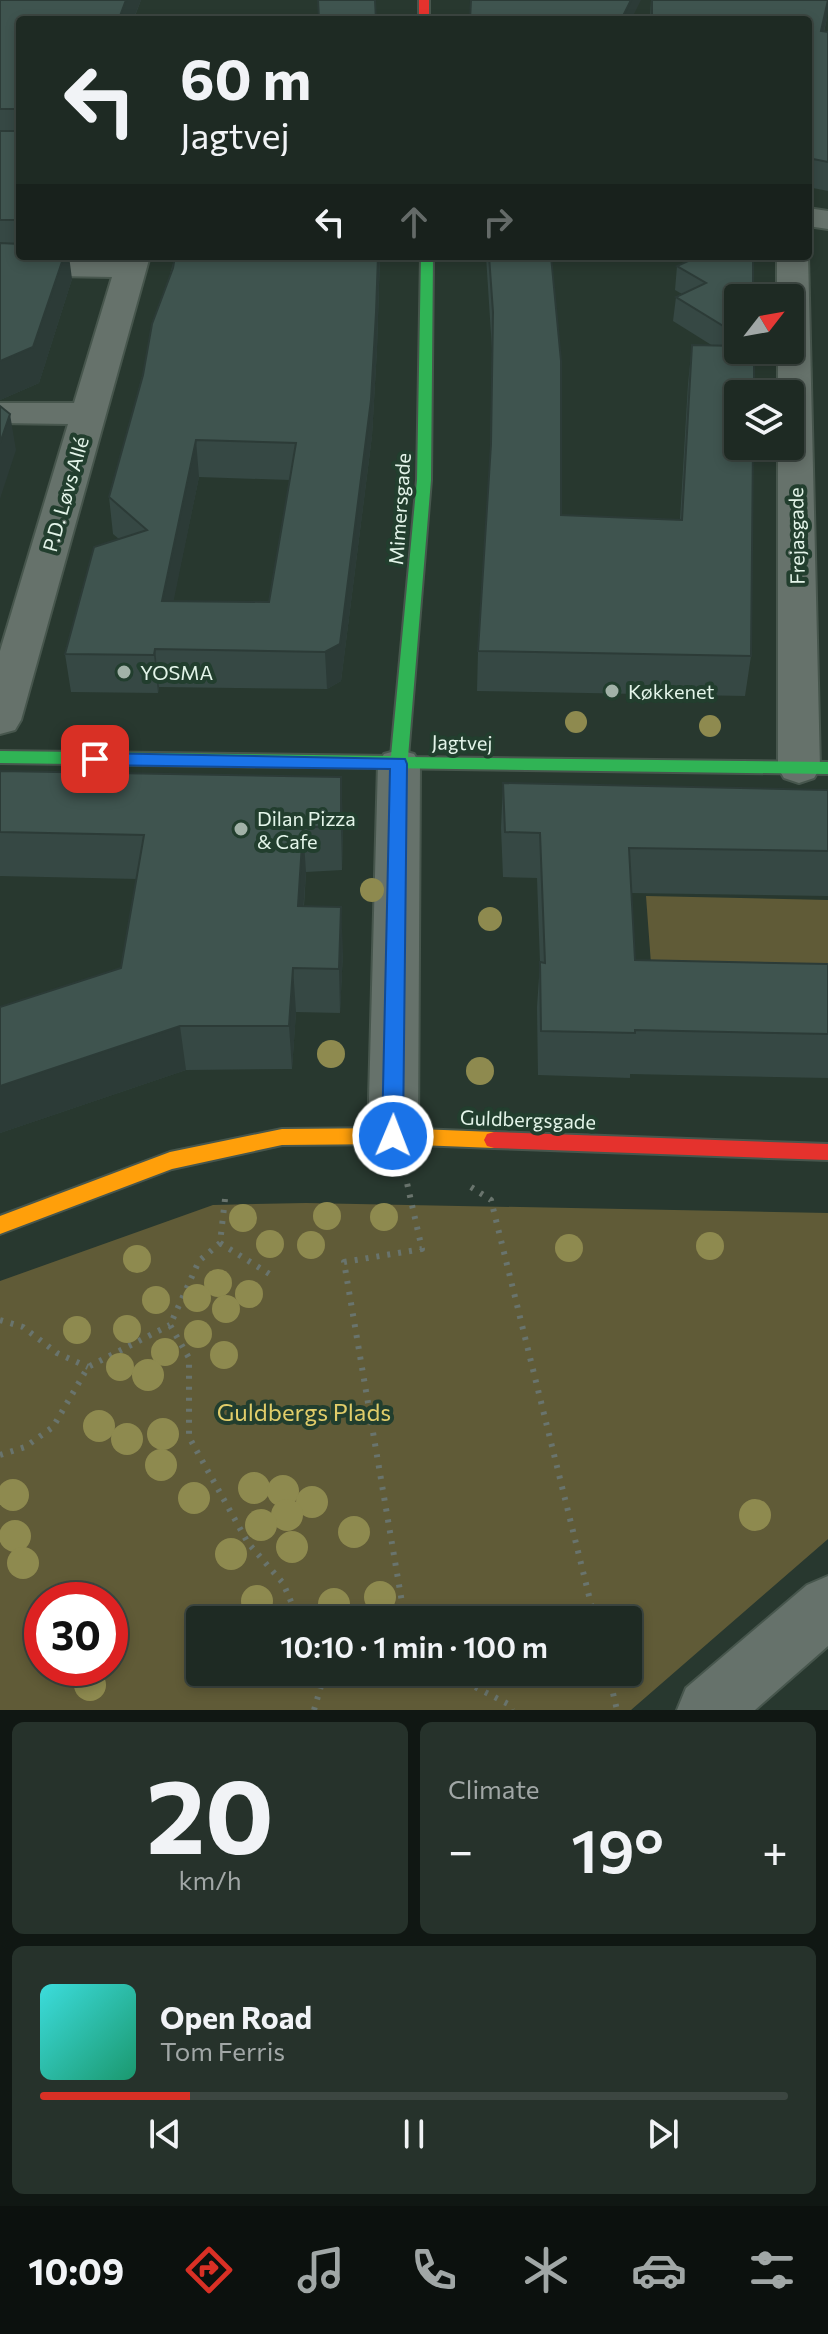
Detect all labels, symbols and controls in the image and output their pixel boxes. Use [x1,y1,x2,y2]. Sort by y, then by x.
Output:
text: 60 m [180,43,311,112]
icon: left [48,48,152,152]
text: Jagtvej [180,112,290,156]
icon: left [308,200,352,244]
icon: ahead [392,200,436,244]
icon: right [476,200,520,244]
north arrow [724,284,804,364]
map controls [724,284,804,460]
button: layers [724,380,804,460]
street label: P.D. Løvs Allé [37,434,93,554]
street label: Mimersgade [383,452,415,566]
street label: Frejasgade [783,487,809,585]
place label: YOSMA [140,660,213,684]
marker: YOSMA [115,663,133,681]
place label: Køkkenet [628,679,715,703]
marker: Køkkenet [603,682,621,700]
pin [61,725,129,793]
street label: Jagtvej [431,729,493,755]
icon: arrive [73,737,117,781]
place label: Dilan Pizza & Cafe [257,806,356,853]
marker: Dilan Pizza & Cafe [232,820,250,838]
position arrow [351,1094,435,1178]
street label: Guldbergsgade [460,1105,596,1133]
park label: Guldbergs Plads [217,1397,391,1426]
speed limit sign: 30 [24,1582,128,1686]
text: 10:10 · 1 min · 100 m [280,1627,548,1664]
text: 20 [146,1748,274,1875]
text: Climate [448,1773,540,1804]
text: 19° [571,1812,664,1885]
text: − [448,1822,473,1876]
text: + [762,1822,788,1876]
text: km/h [178,1864,242,1895]
text: Open Road [160,1998,312,2035]
text: Tom Ferris [160,2035,285,2066]
icon: previous [143,2112,187,2156]
icon: pause [392,2112,436,2156]
icon: next [641,2112,685,2156]
icon: directions [181,2242,237,2298]
icon: music [293,2242,349,2298]
icon: phone [406,2242,462,2298]
icon: climate [518,2242,574,2298]
icon: car [631,2242,687,2298]
icon: filters [744,2242,800,2298]
text: 10:09 [28,2248,124,2292]

